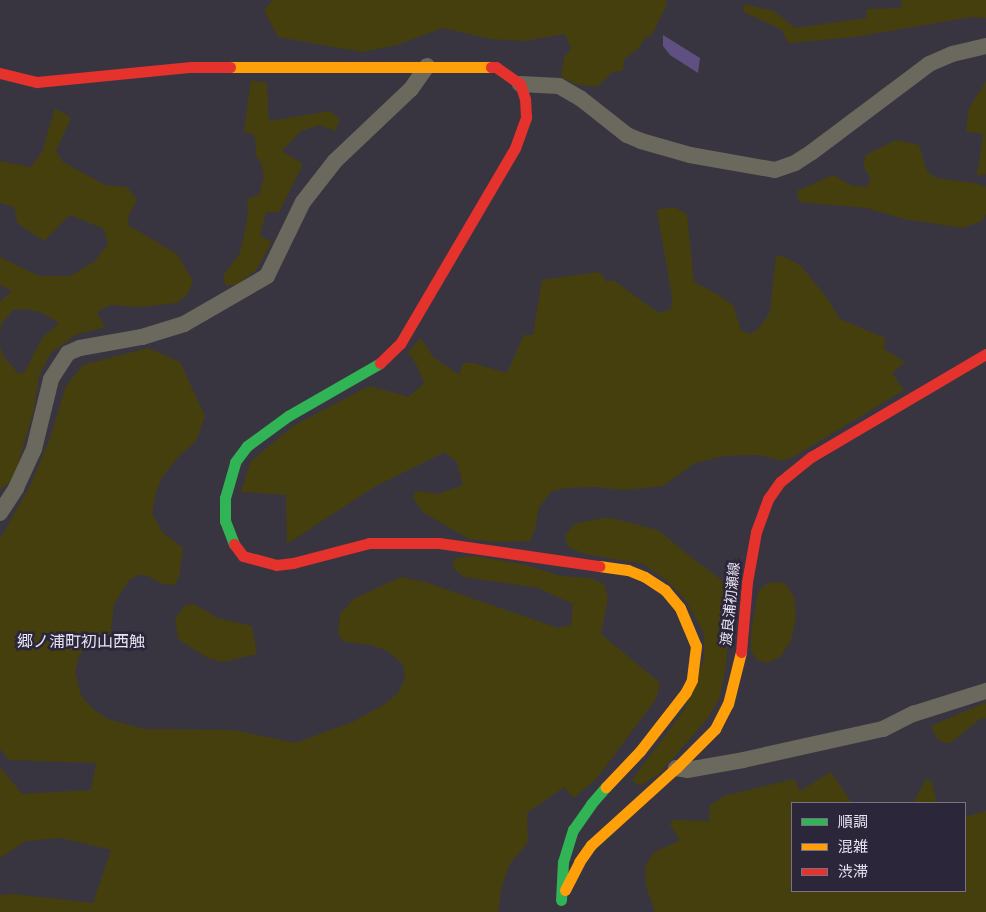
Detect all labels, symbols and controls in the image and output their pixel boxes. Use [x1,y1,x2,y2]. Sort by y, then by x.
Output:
street label: 渡良浦初瀬線 [718,561,744,647]
district label: 郷ノ浦町初山西触 [17,632,145,652]
legend [791,802,966,892]
text: 順調 [838,812,868,833]
text: 混雑 [838,837,868,858]
text: 渋滞 [838,862,868,883]

